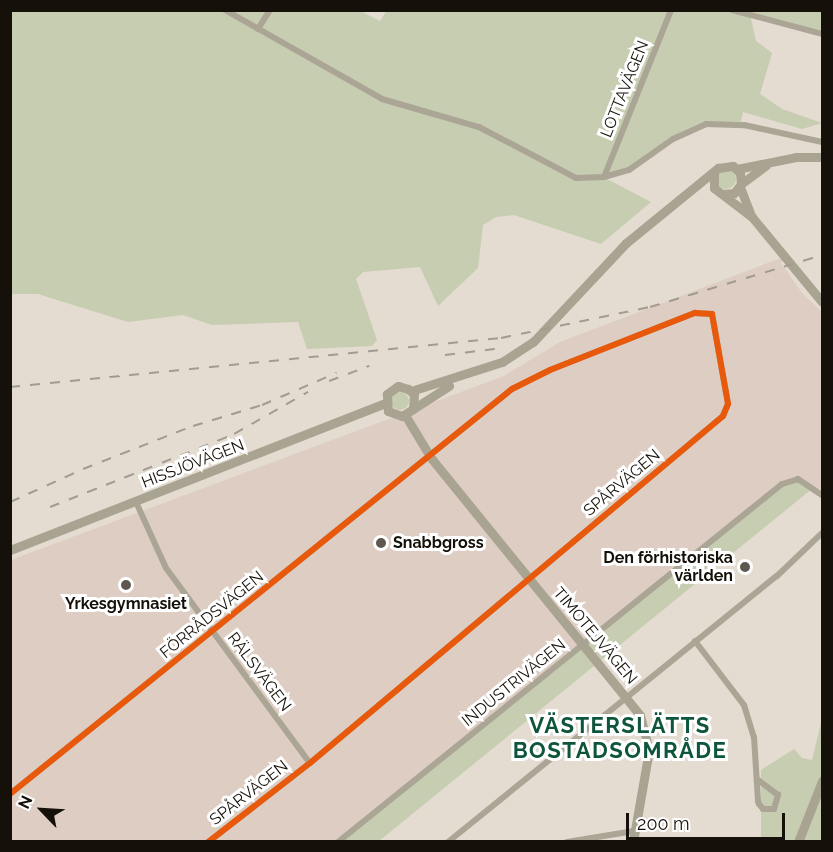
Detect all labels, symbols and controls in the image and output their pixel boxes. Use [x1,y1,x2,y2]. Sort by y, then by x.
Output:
street label: LOTTAVÄGEN [597,38,653,140]
street label: HISSJÖVÄGEN [139,436,247,492]
street label: SPÅRVÄGEN [580,446,664,520]
place label: Snabbgross [393,533,484,553]
marker: Snabbgross [374,536,388,550]
place label: Den förhistoriska världen [603,548,733,586]
marker: Den förhistoriska världen [738,560,752,574]
street label: FÖRRÅDSVÄGEN [156,567,268,663]
marker: Yrkesgymnasiet [119,578,133,592]
street label: TIMOTEJVÄGEN [549,584,641,688]
place label: Yrkesgymnasiet [65,594,187,614]
street label: RÄLSVÄGEN [223,629,295,715]
street label: INDUSTRIVÄGEN [458,635,570,731]
district label: VÄSTERSLÄTTS BOSTADSOMRÅDE [513,712,727,764]
street label: SPÅRVÄGEN [206,757,292,829]
north arrow [12,780,72,840]
text: N [14,793,36,812]
scale bar [629,801,788,839]
text: 200 m [637,813,690,834]

